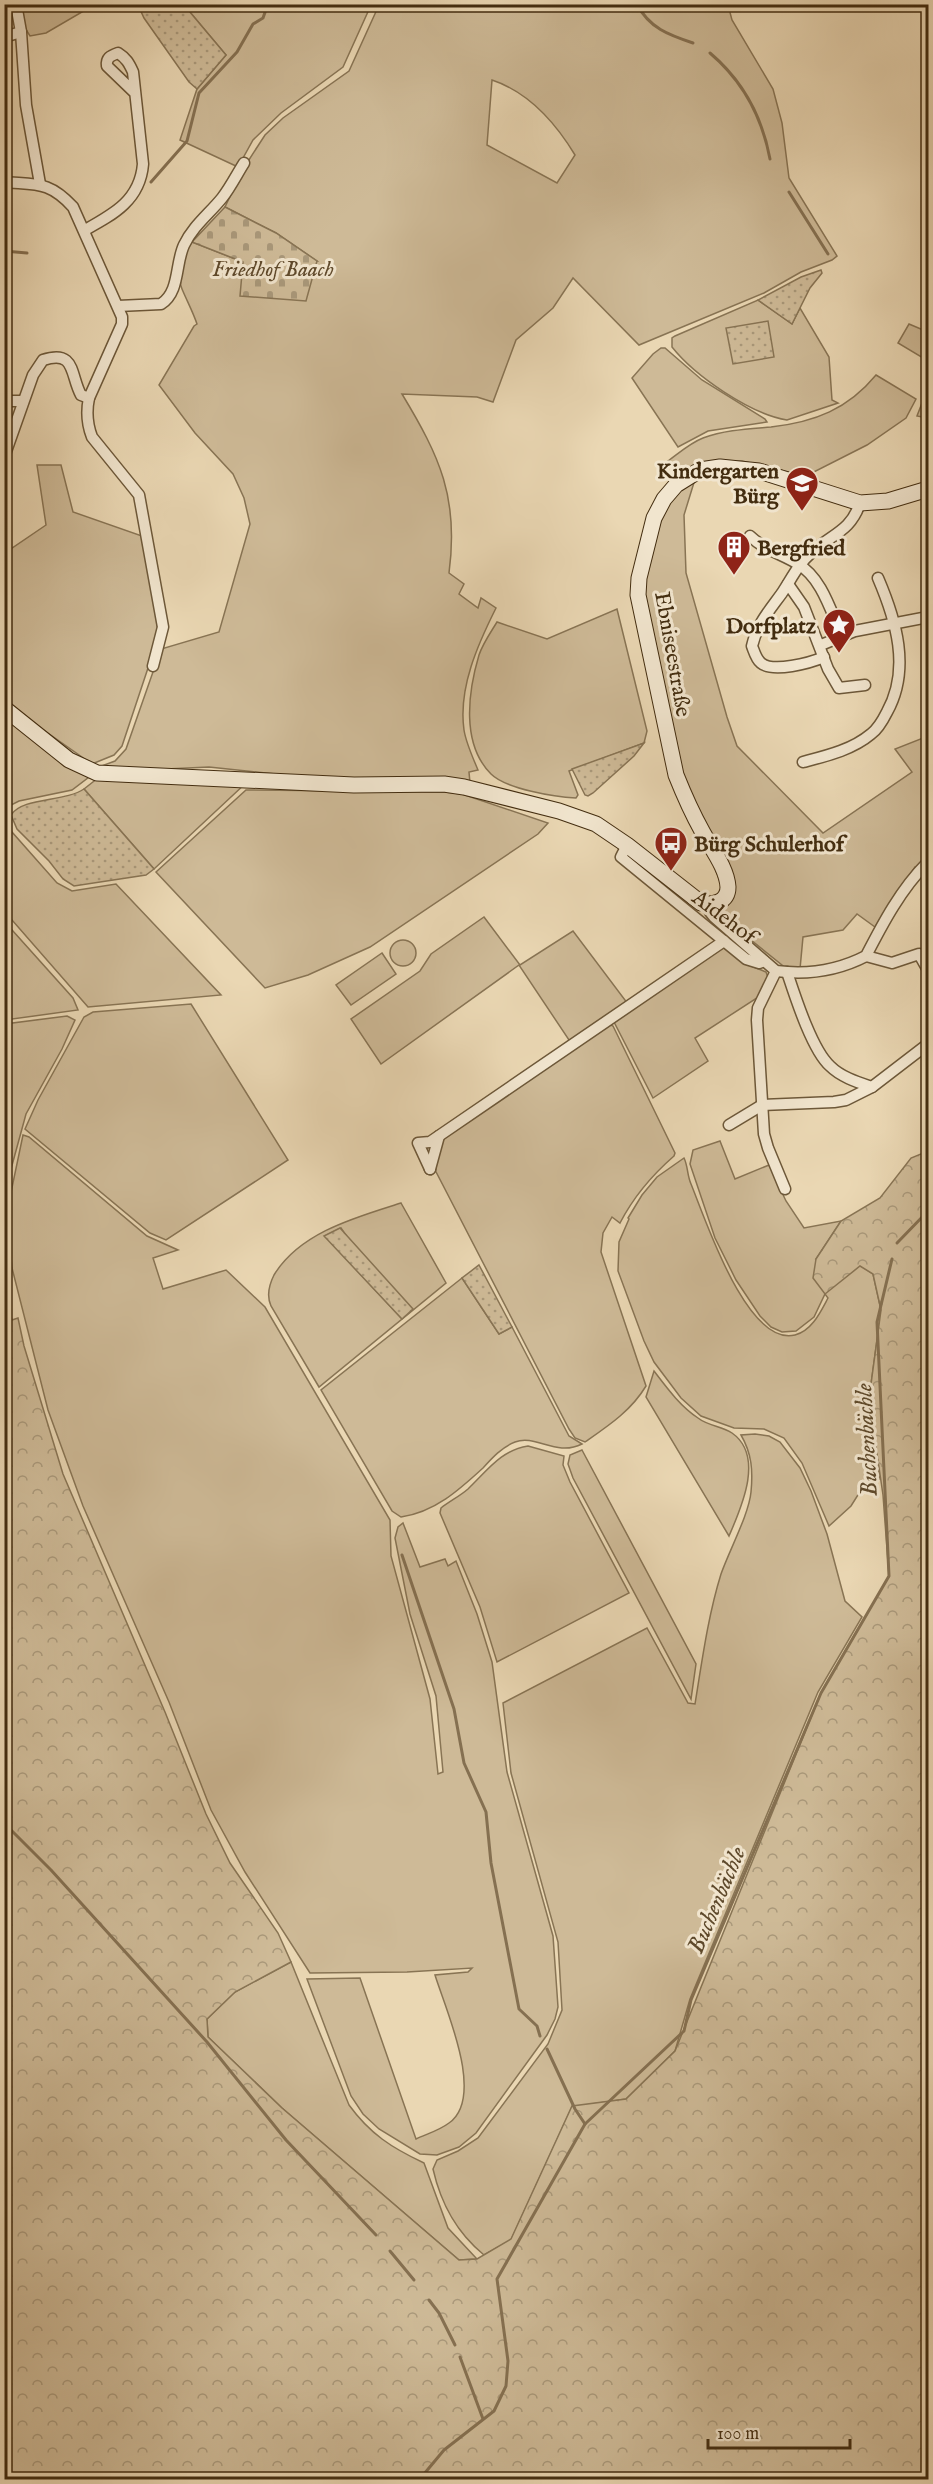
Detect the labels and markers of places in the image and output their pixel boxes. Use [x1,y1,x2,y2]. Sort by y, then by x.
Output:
place label: Kindergarten Bürg [657,458,780,511]
school or university icon: Kindergarten Bürg [784,465,820,512]
building icon: Bergfried [716,529,752,576]
place label: Bergfried [757,535,847,563]
place icon: Dorfplatz [821,607,857,654]
place label: Dorfplatz [725,613,817,641]
bus stop icon: Bürg Schulerhof [653,825,689,872]
place label: Bürg Schulerhof [694,831,848,859]

